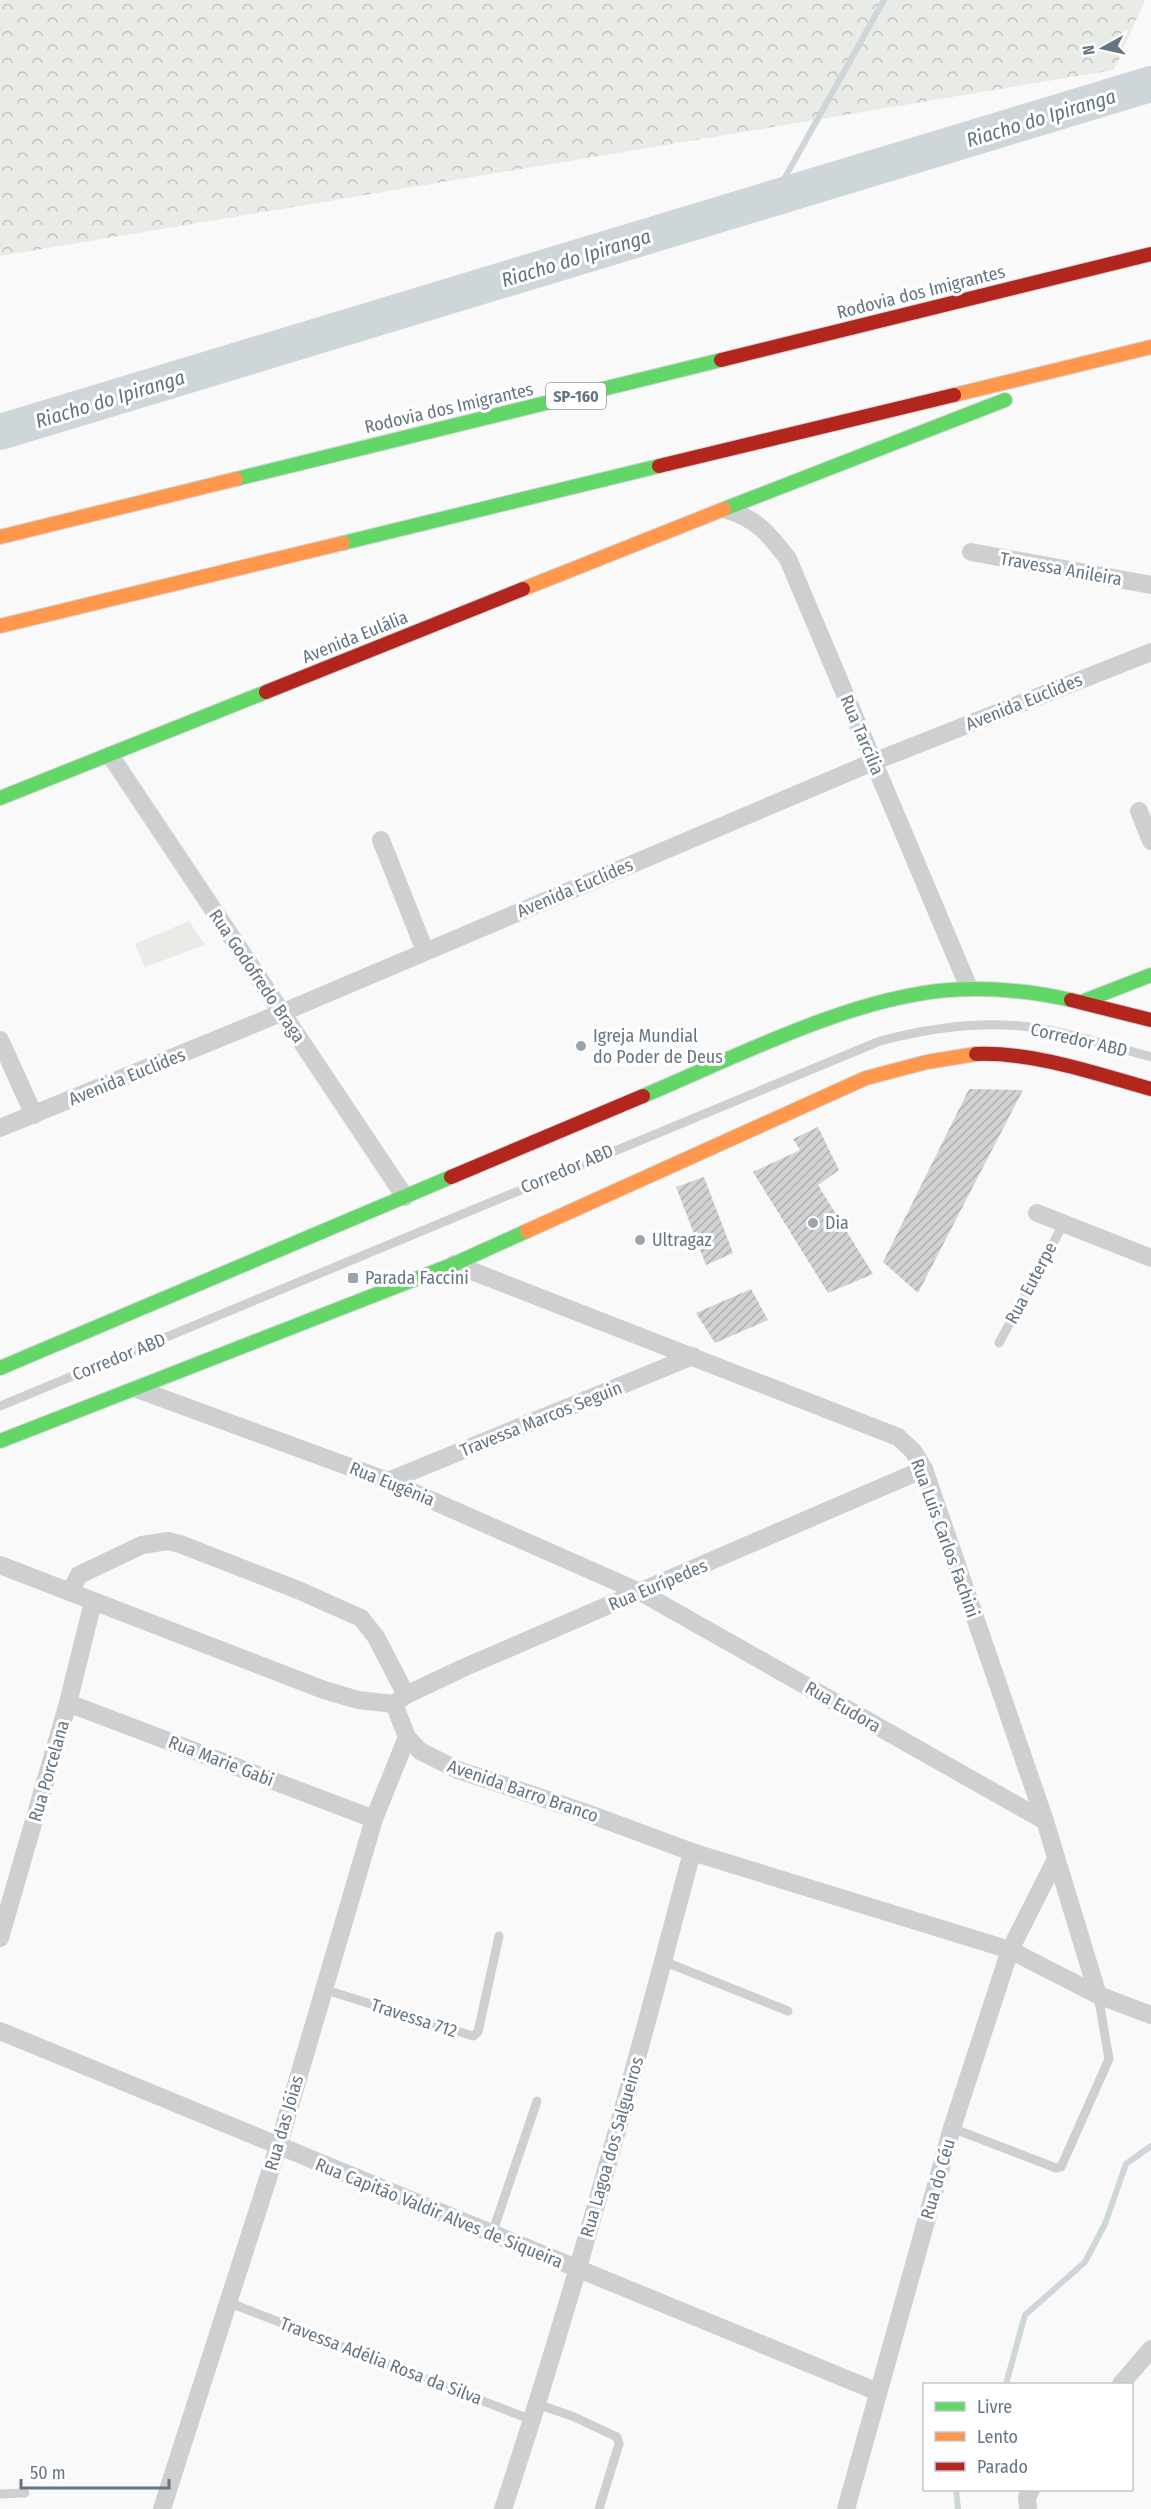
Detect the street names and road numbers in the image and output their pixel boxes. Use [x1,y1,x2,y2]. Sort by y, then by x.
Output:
street label: Rodovia dos Imigrantes [835,260,1008,324]
street label: Rodovia dos Imigrantes [363,378,536,438]
road number: SP-160 [546,383,606,409]
street label: Travessa Anileira [998,547,1124,591]
street label: Avenida Eulália [299,606,411,668]
street label: Avenida Euclides [962,668,1086,735]
street label: Rua Tarcília [835,692,889,778]
street label: Avenida Euclides [514,854,637,922]
street label: Rua Godofredo Braga [204,905,310,1047]
street label: Corredor ABD [1028,1018,1130,1062]
street label: Avenida Euclides [65,1043,189,1110]
street label: Corredor ABD [517,1140,617,1198]
street label: Rua Euterpe [1000,1238,1062,1328]
street label: Corredor ABD [69,1328,169,1386]
street label: Travessa Marcos Seguin [457,1376,625,1462]
street label: Rua Luis Carlos Fachini [906,1456,984,1620]
street label: Rua Eugênia [346,1457,438,1511]
street label: Rua Eurípedes [605,1554,711,1616]
street label: Rua Eudora [801,1677,885,1737]
street label: Rua Porcelana [24,1718,74,1824]
street label: Rua Marie Gabi [165,1731,277,1791]
street label: Avenida Barro Branco [445,1755,601,1827]
street label: Travessa 712 [368,1994,460,2042]
street label: Rua Lagoa dos Salgueiros [576,2054,648,2240]
street label: Rua das Jóias [260,2073,308,2173]
street label: Rua do Céu [916,2136,960,2222]
street label: Rua Capitão Valdir Alves de Siqueira [312,2153,566,2273]
street label: Travessa Adélia Rosa da Silva [277,2312,485,2410]

